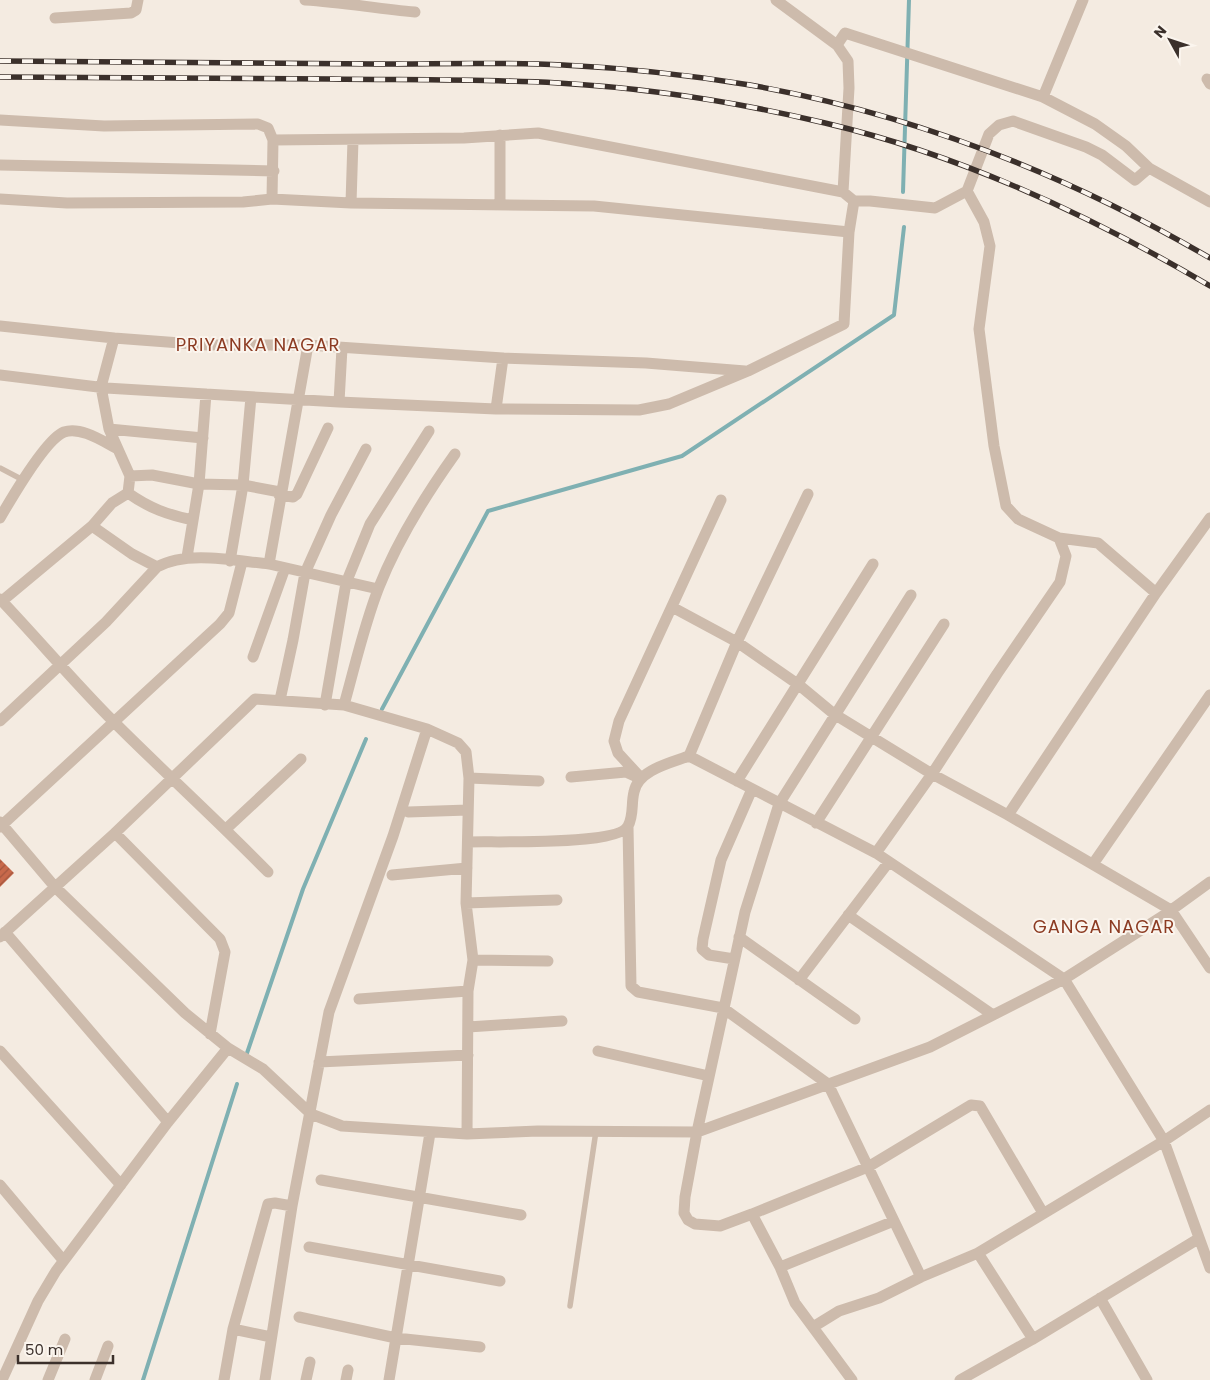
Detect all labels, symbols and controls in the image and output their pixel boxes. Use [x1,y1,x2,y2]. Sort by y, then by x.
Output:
north arrow [1145,15,1195,65]
text: N [1149,21,1171,42]
district label: PRIYANKA NAGAR [176,332,340,357]
district label: GANGA NAGAR [1033,914,1175,939]
scale bar [18,1332,112,1364]
text: 50 m [25,1339,63,1360]

